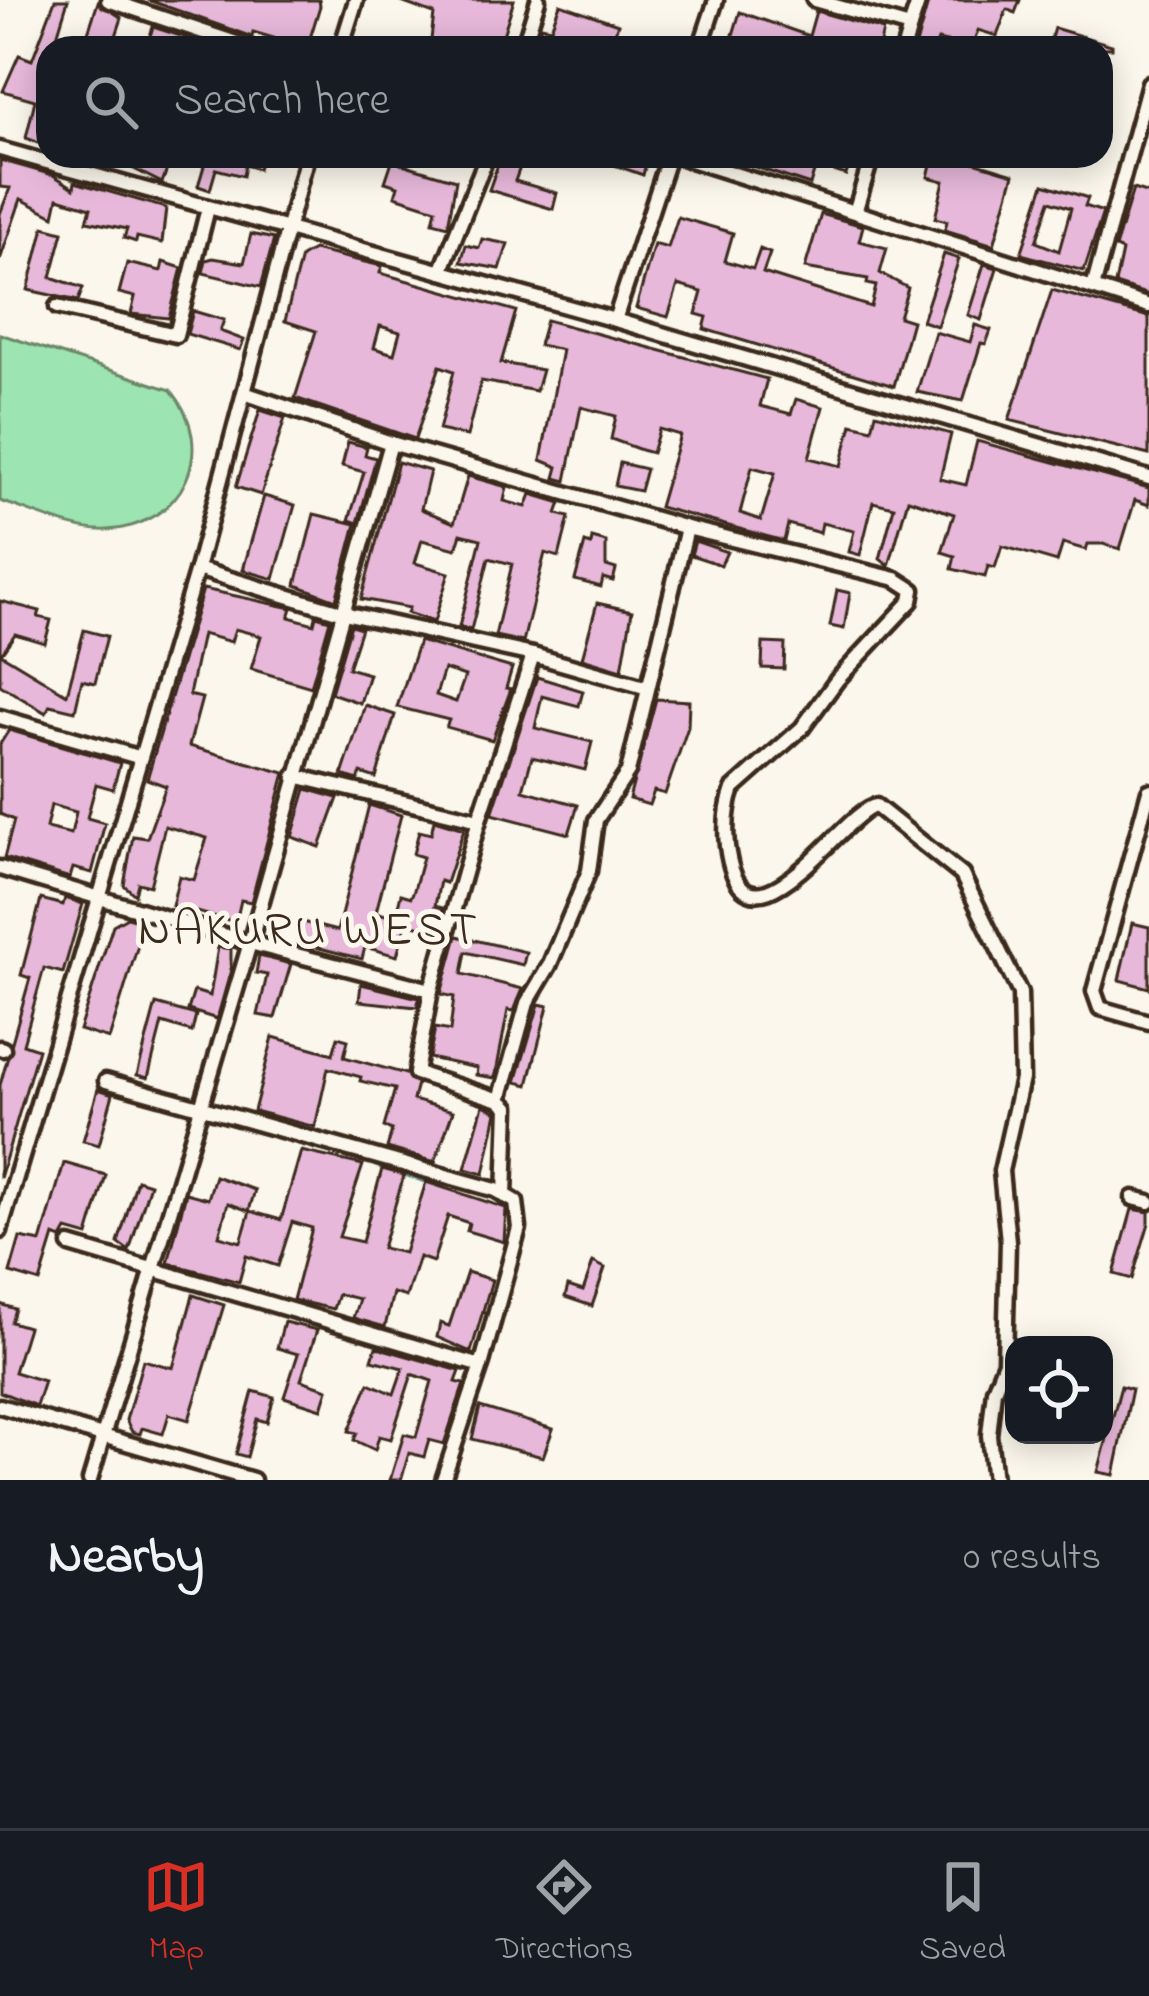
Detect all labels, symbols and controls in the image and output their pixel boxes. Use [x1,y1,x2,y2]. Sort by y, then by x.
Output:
search box [36,36,1113,168]
icon: search [78,69,144,135]
text: Search here [174,69,390,135]
district label: NAKURU WEST [138,897,480,967]
map controls [1005,1336,1113,1444]
button: locate [1005,1336,1113,1444]
text: Nearby [48,1521,204,1596]
text: 0 results [963,1530,1101,1587]
tab: Map [143,1854,209,1974]
tab: Directions [496,1854,633,1974]
tab: Saved [920,1854,1006,1974]

